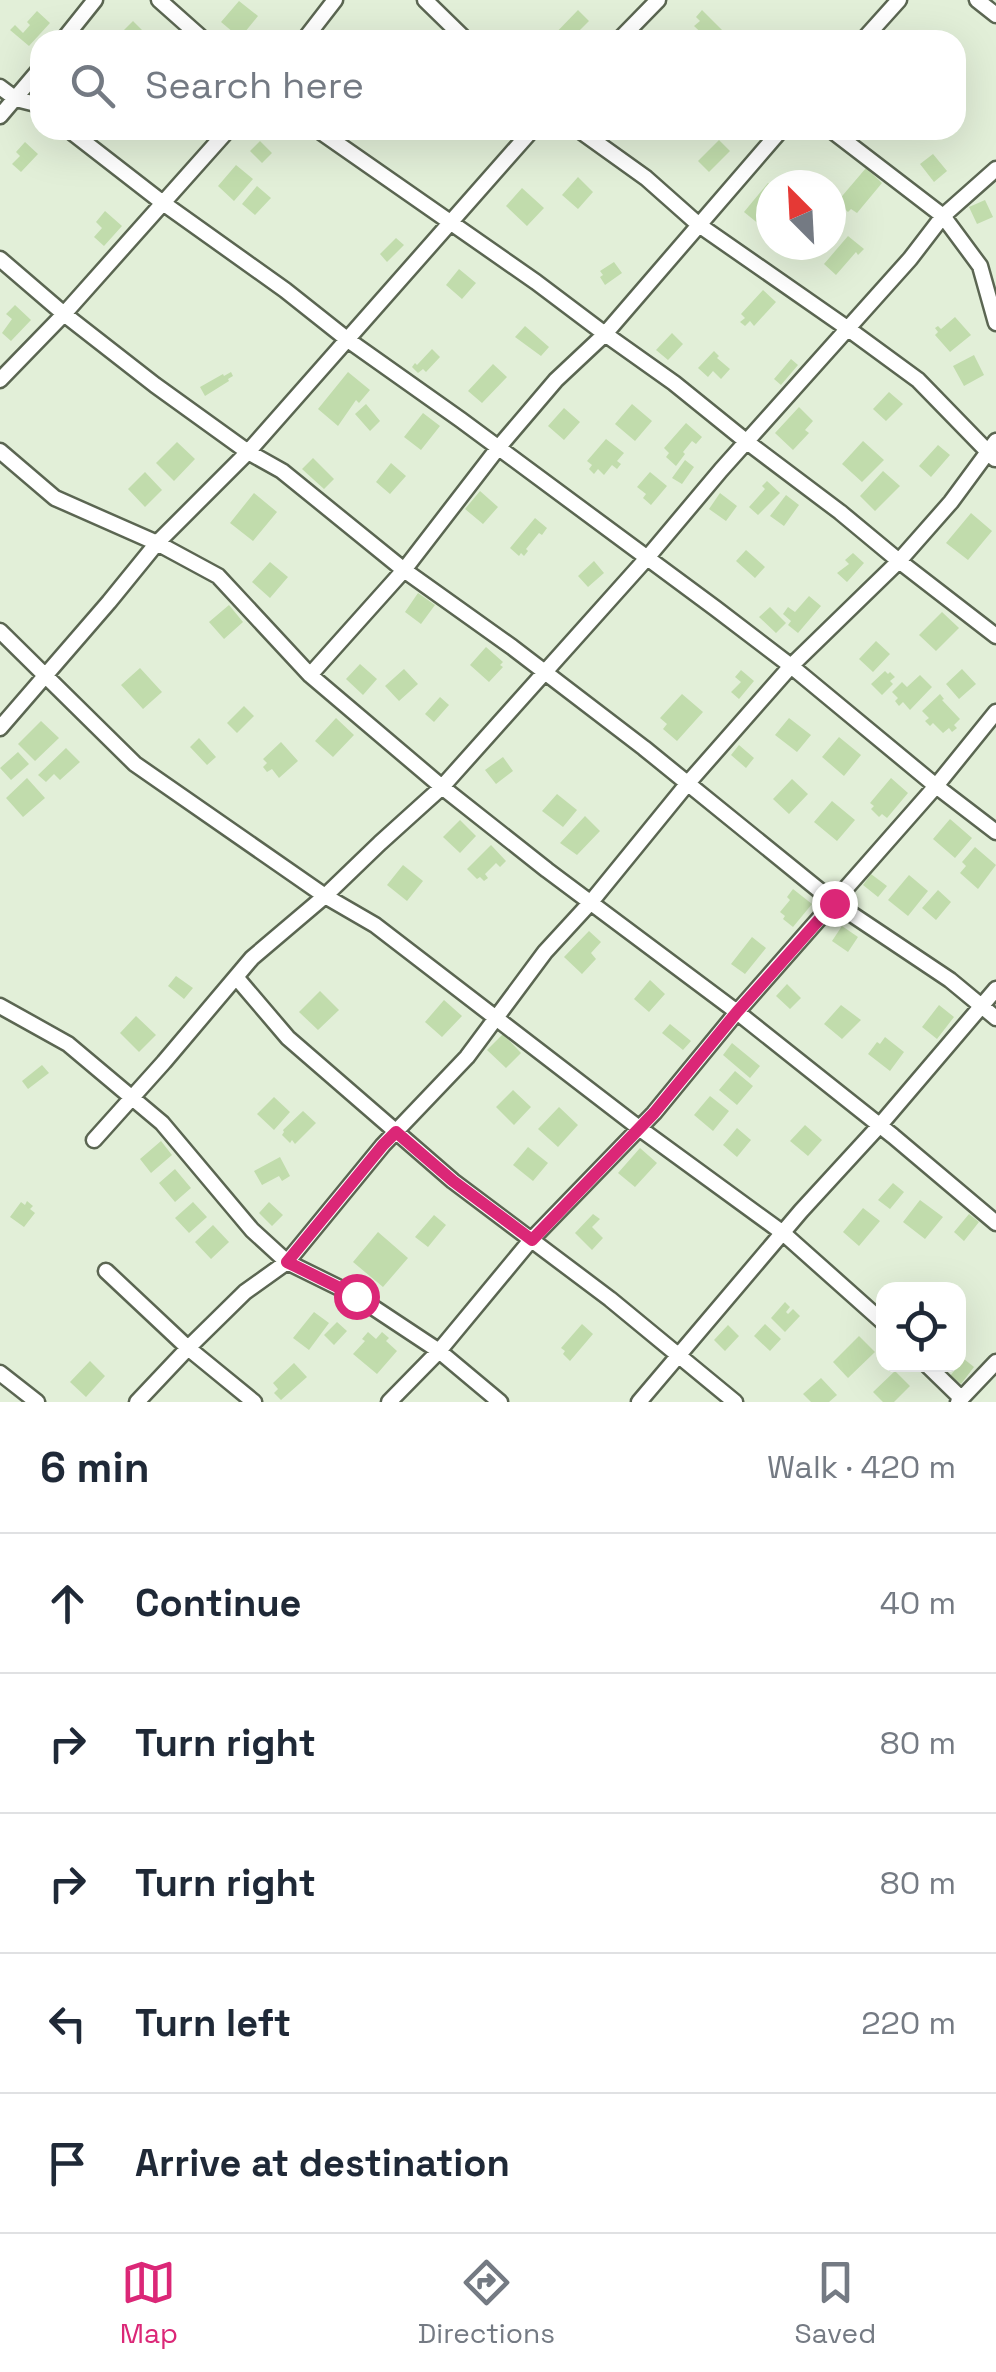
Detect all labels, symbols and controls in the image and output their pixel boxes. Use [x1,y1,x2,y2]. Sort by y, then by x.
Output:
search box [30,30,966,140]
icon: search [65,58,120,113]
text: Search here [145,61,364,109]
north arrow [756,170,846,260]
route end [812,881,858,927]
route start [334,1274,380,1320]
map controls [876,1282,966,1372]
button: locate [876,1282,966,1372]
text: 6 min [40,1441,150,1494]
text: Walk · 420 m [767,1447,956,1487]
icon: ahead [40,1576,95,1631]
text: Continue [135,1579,301,1627]
text: 40 m [880,1583,956,1623]
icon: right [40,1716,95,1771]
text: Turn right [135,1719,316,1767]
text: 80 m [880,1723,956,1763]
icon: right [40,1856,95,1911]
text: Turn right [135,1859,316,1907]
text: 80 m [880,1863,956,1903]
icon: left [40,1996,95,2051]
text: Turn left [135,1999,291,2047]
text: 220 m [861,2003,956,2043]
icon: arrive [40,2136,95,2191]
text: Arrive at destination [135,2139,510,2187]
tab: Map [120,2255,178,2351]
tab: Directions [418,2255,555,2351]
tab: Saved [795,2255,876,2351]

